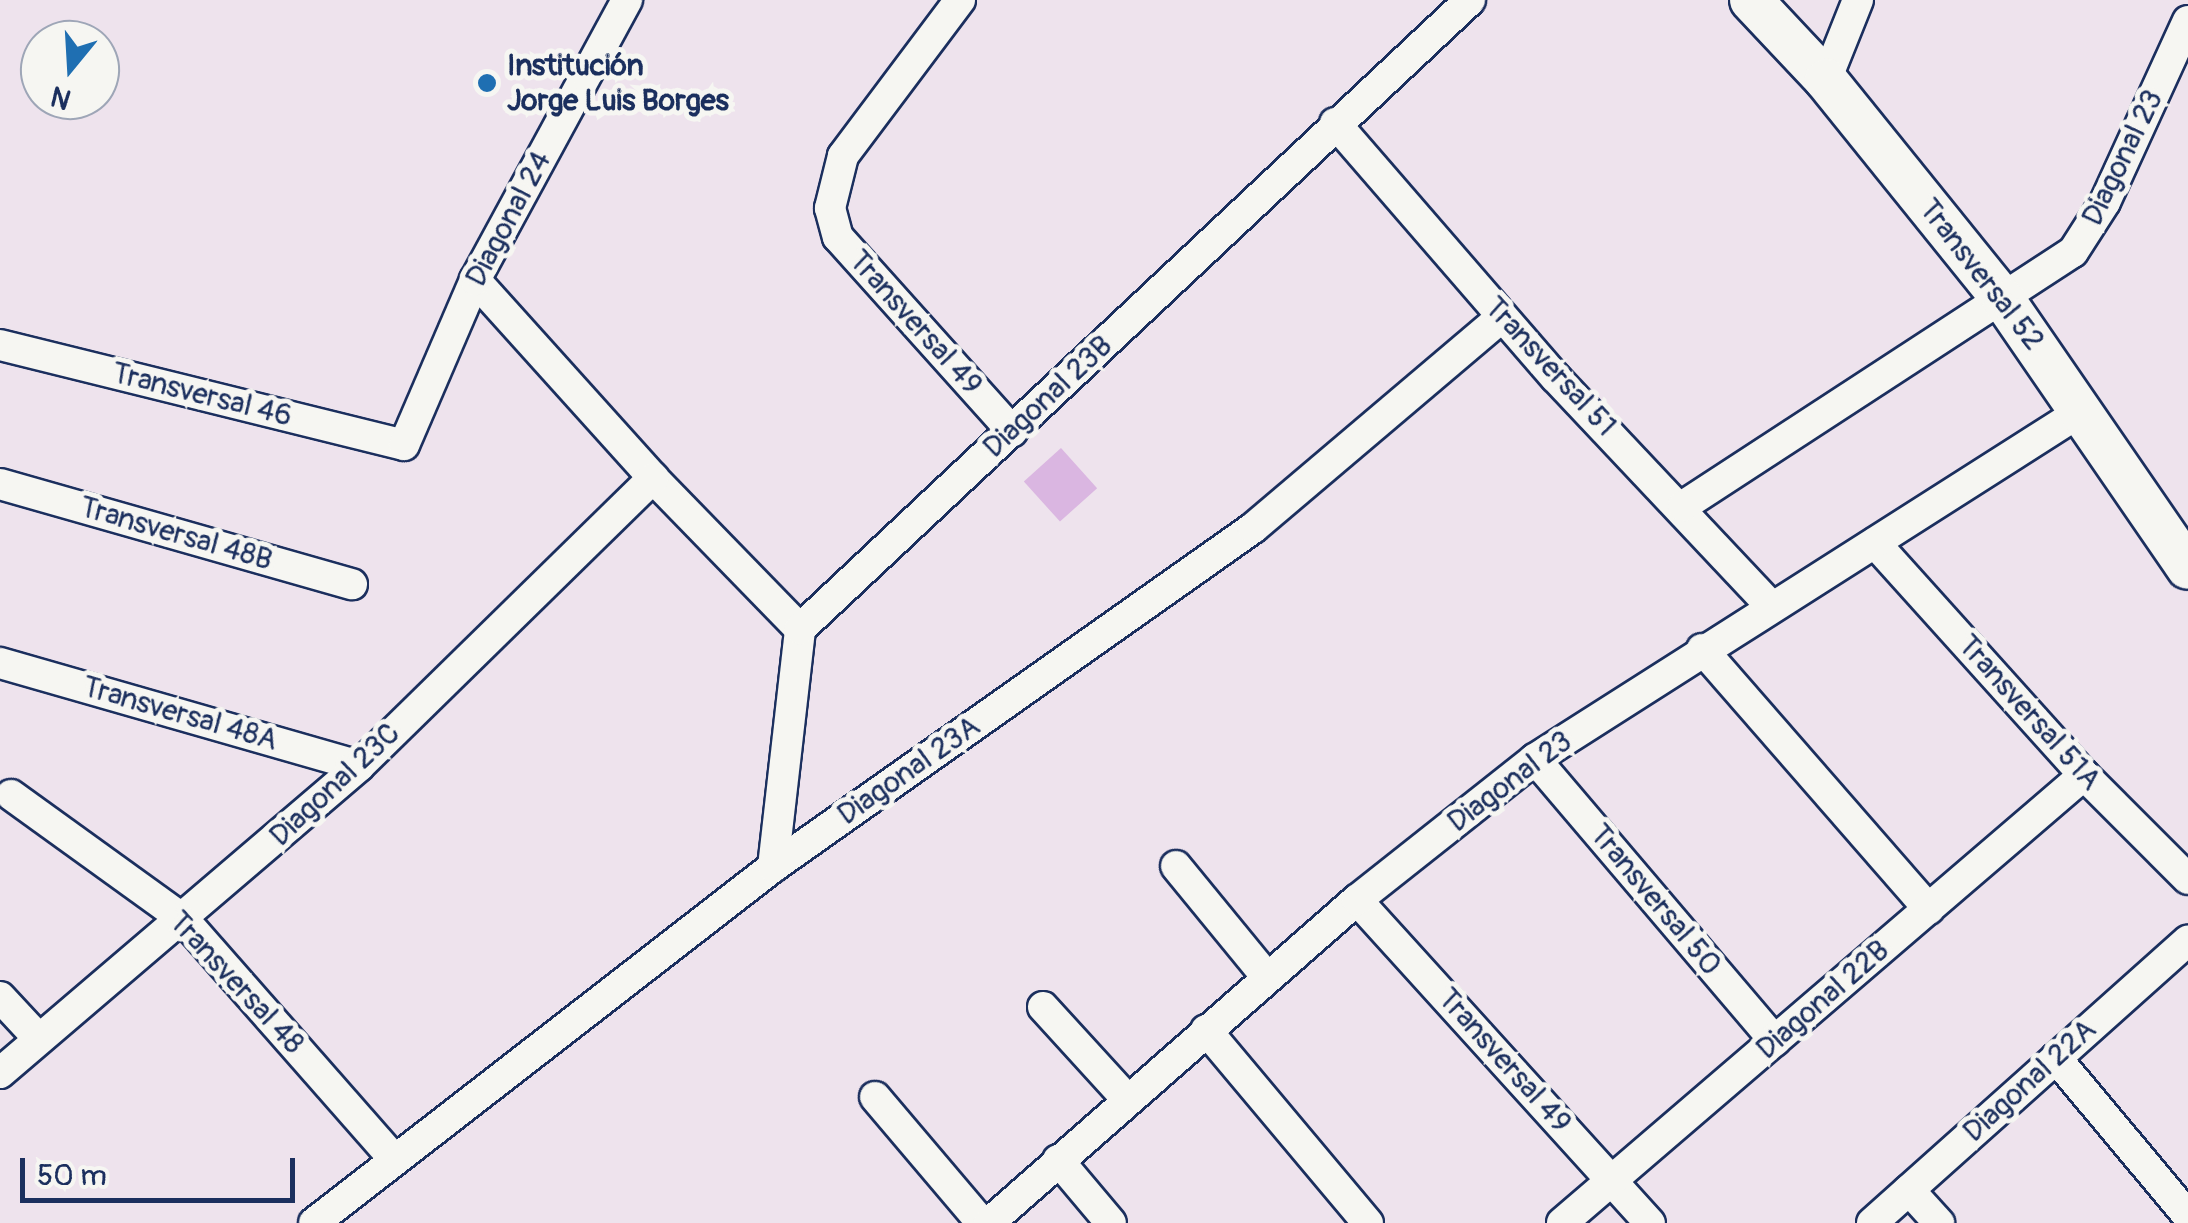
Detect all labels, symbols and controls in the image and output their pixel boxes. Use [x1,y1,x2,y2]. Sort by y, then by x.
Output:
north arrow [20,20,120,120]
place label: Institución Jorge Luis Borges [507,48,729,118]
marker: Institución Jorge Luis Borges [476,72,498,94]
text: N [47,78,76,117]
street label: Diagonal 23 [2075,84,2171,232]
street label: Diagonal 24 [458,145,560,293]
street label: Transversal 52 [1911,192,2051,358]
street label: Transversal 49 [841,243,989,403]
street label: Transversal 51 [1476,290,1624,444]
street label: Diagonal 23B [976,328,1120,466]
street label: Transversal 46 [108,355,296,435]
street label: Transversal 48B [75,489,277,579]
street label: Transversal 51A [1950,628,2108,798]
street label: Transversal 48A [78,669,282,759]
street label: Diagonal 23A [831,709,987,833]
street label: Diagonal 23C [262,716,408,854]
street label: Diagonal 23 [1441,724,1579,840]
street label: Transversal 50 [1581,817,1729,983]
street label: Transversal 48 [161,904,311,1062]
street label: Diagonal 22B [1749,933,1897,1067]
street label: Transversal 49 [1430,981,1578,1141]
street label: Diagonal 22A [1956,1012,2104,1150]
scale bar [25,1138,300,1200]
text: 50 m [37,1157,107,1194]

